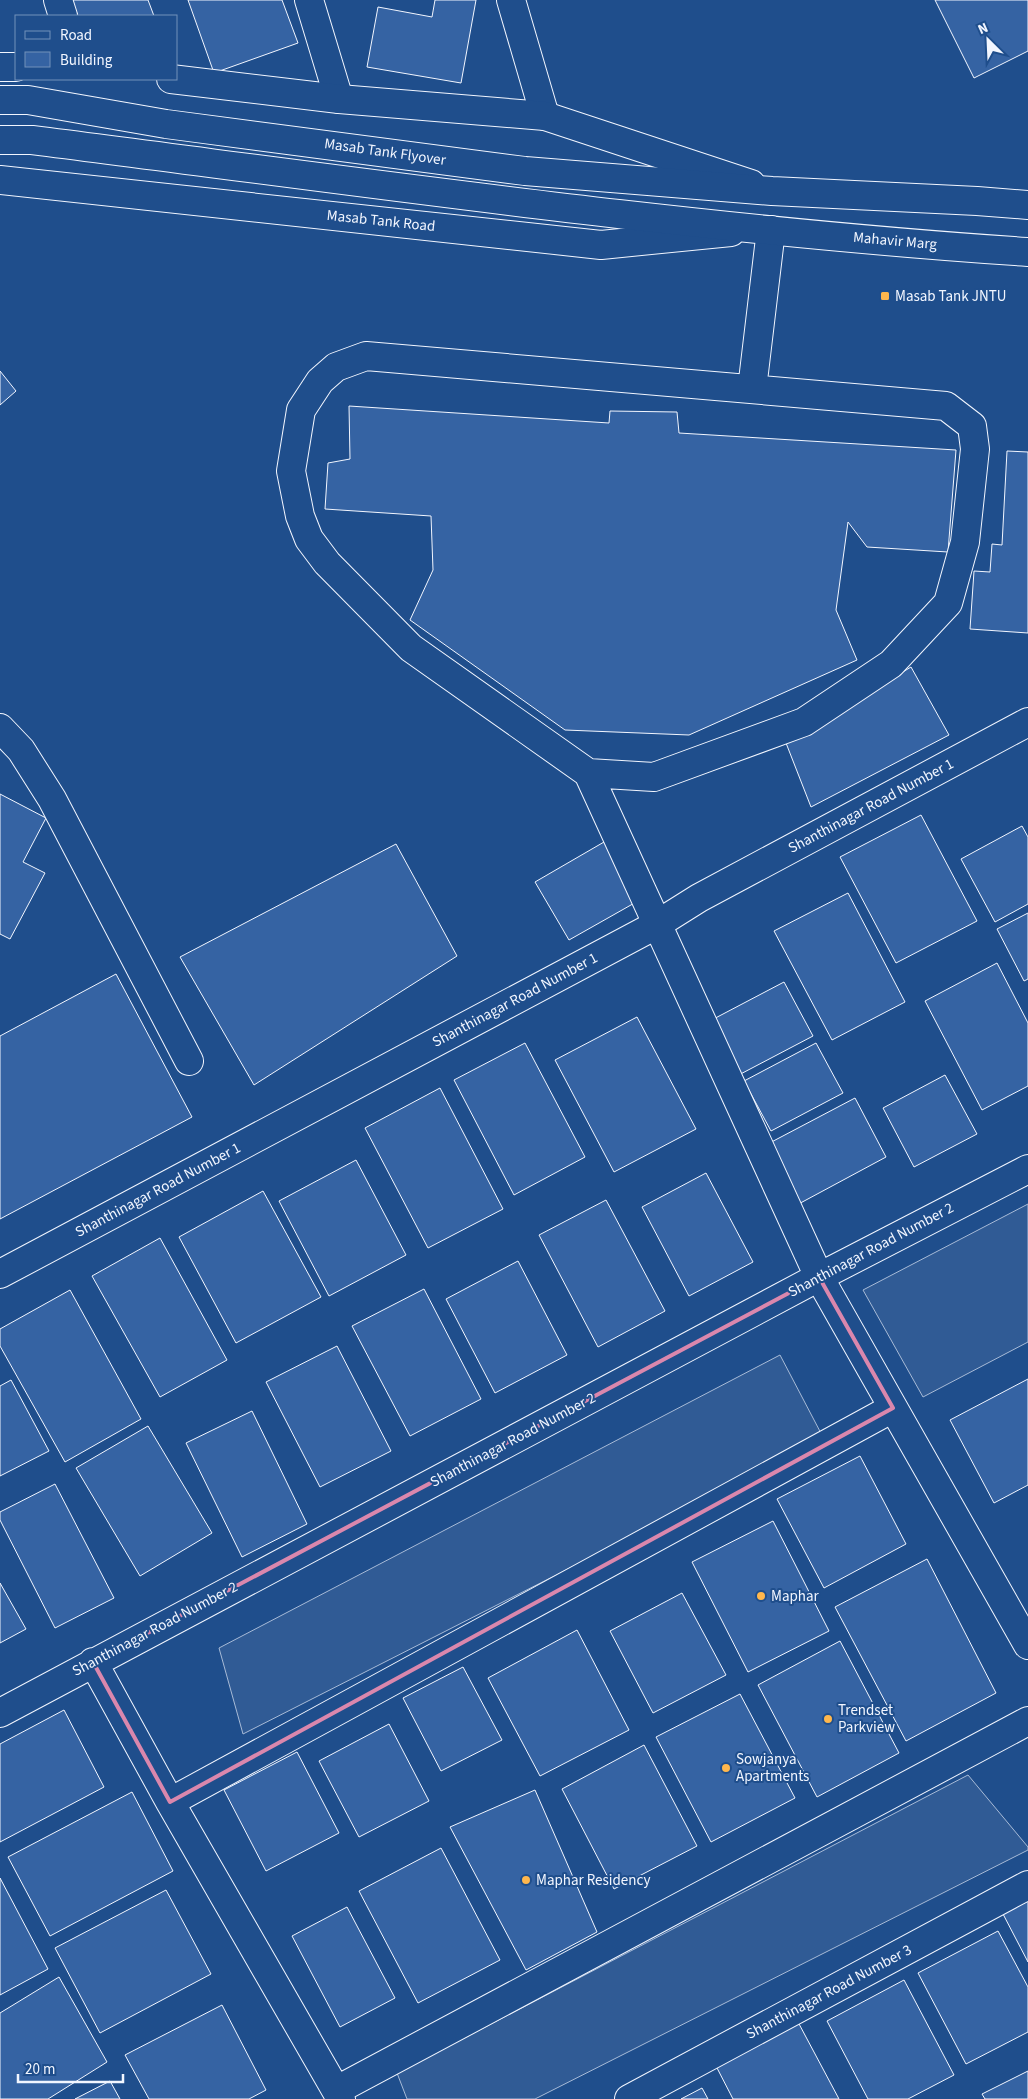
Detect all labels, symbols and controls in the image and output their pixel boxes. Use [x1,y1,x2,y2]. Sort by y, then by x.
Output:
legend [15,15,178,80]
north arrow [963,15,1013,65]
text: N [975,18,991,40]
text: Road [60,25,92,46]
text: Building [60,50,113,71]
street label: Masab Tank Flyover [323,133,448,171]
street label: Masab Tank Road [326,205,436,237]
street label: Mahavir Marg [852,227,938,255]
place label: Masab Tank JNTU [895,286,1006,307]
marker: Masab Tank JNTU [879,290,891,302]
street label: Shanthinagar Road Number 1 [785,753,957,859]
street label: Shanthinagar Road Number 1 [429,947,601,1053]
street label: Shanthinagar Road Number 1 [72,1137,244,1243]
street label: Shanthinagar Road Number 2 [785,1197,957,1303]
street label: Shanthinagar Road Number 2 [427,1387,599,1493]
street label: Shanthinagar Road Number 2 [69,1576,241,1682]
place label: Maphar [771,1586,820,1607]
marker: Maphar [755,1590,767,1602]
place label: Trendset Parkview [838,1700,895,1738]
marker: Trendset Parkview [822,1713,834,1725]
place label: Sowjanya Apartments [736,1749,809,1787]
marker: Sowjanya Apartments [720,1762,732,1774]
place label: Maphar Residency [536,1870,650,1891]
marker: Maphar Residency [520,1874,532,1886]
street label: Shanthinagar Road Number 3 [743,1939,915,2045]
scale bar [18,2052,122,2084]
text: 20 m [25,2059,55,2080]

